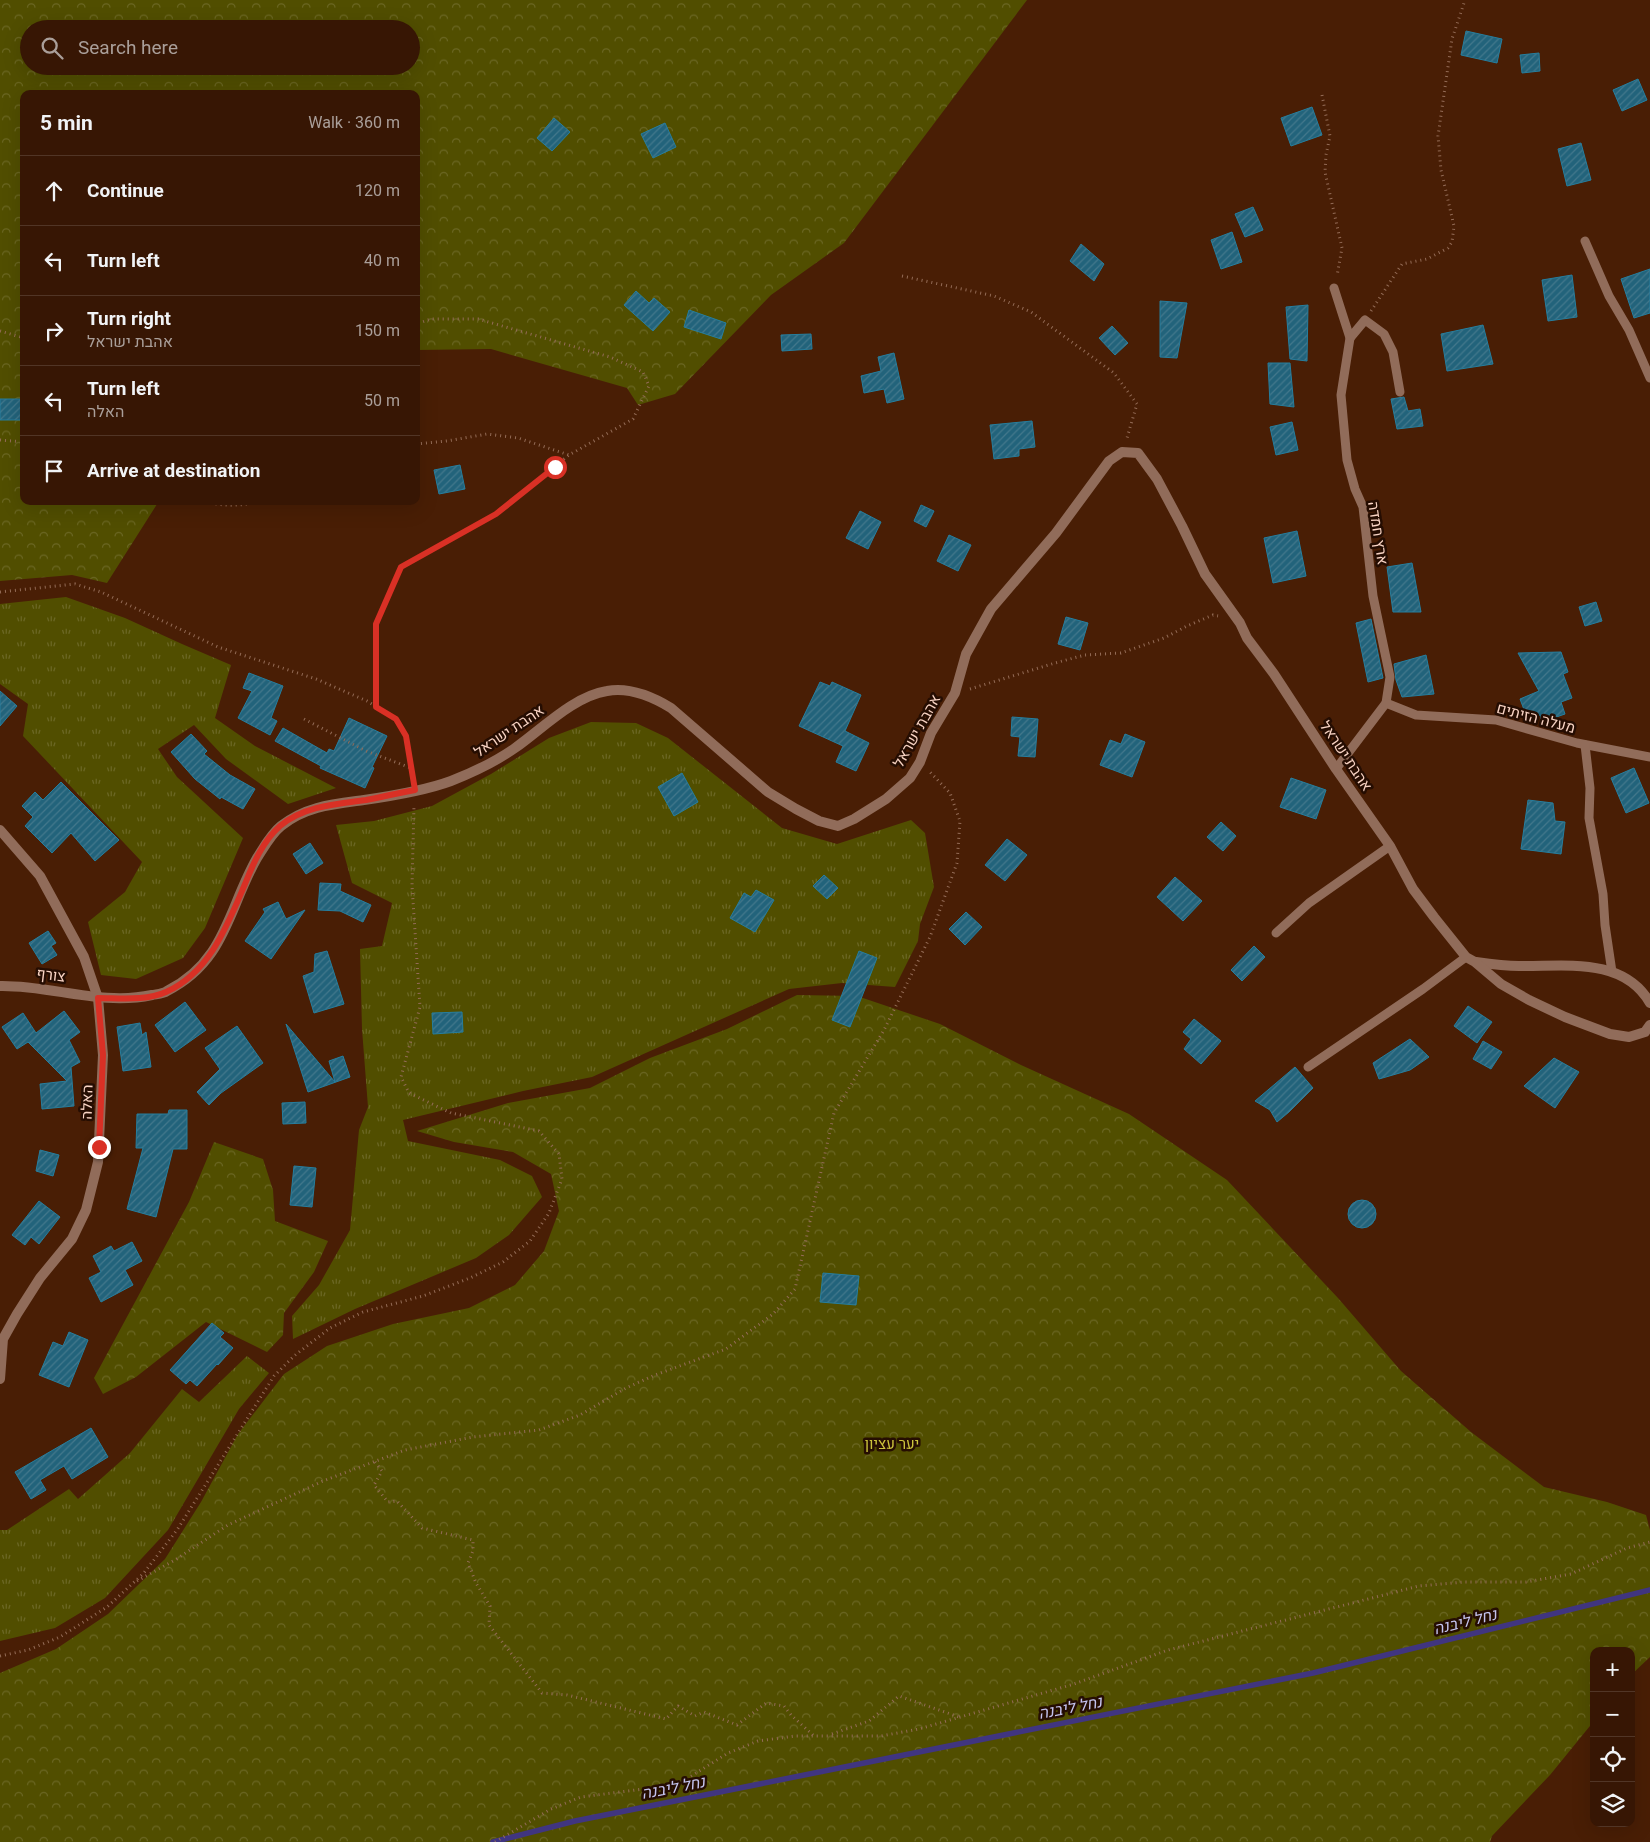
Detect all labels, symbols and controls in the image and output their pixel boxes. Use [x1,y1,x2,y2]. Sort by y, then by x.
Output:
search box [20,20,420,75]
icon: search [38,34,66,62]
text: Search here [78,36,178,59]
text: 5 min [40,111,93,135]
text: Walk · 360 m [308,113,400,132]
icon: ahead [40,177,68,205]
text: Continue [87,179,164,202]
text: 120 m [355,181,400,200]
icon: left [40,247,68,275]
text: Turn left [87,249,160,272]
text: 40 m [364,251,400,270]
text: Turn right [87,307,171,330]
icon: right [40,317,68,345]
text: 150 m [355,321,400,340]
text: אהבת ישראל [87,332,173,351]
text: Turn left [87,377,160,400]
icon: left [40,387,68,415]
text: 50 m [364,391,400,410]
text: האלה [87,402,124,421]
route start [544,456,567,479]
icon: arrive [40,457,68,485]
text: Arrive at destination [87,459,260,482]
street label: ארץ חמדה [1364,500,1392,566]
street label: אהבת ישראל [890,691,944,771]
street label: מעלה הזיתים [1495,699,1577,737]
street label: אהבת ישראל [471,701,547,761]
street label: אהבת ישראל [1316,718,1376,794]
street label: צורף [36,964,66,986]
street label: האלה [77,1084,97,1120]
route end [88,1136,111,1159]
park label: יער עציון [865,1435,919,1453]
water label: נחל ליבנה [1432,1604,1500,1638]
map controls [1590,1647,1635,1827]
button: + [1590,1647,1635,1692]
water label: נחל ליבנה [1037,1692,1105,1723]
button: − [1590,1692,1635,1737]
button: locate [1590,1737,1635,1782]
water label: נחל ליבנה [640,1772,708,1803]
button: layers [1590,1782,1635,1827]

